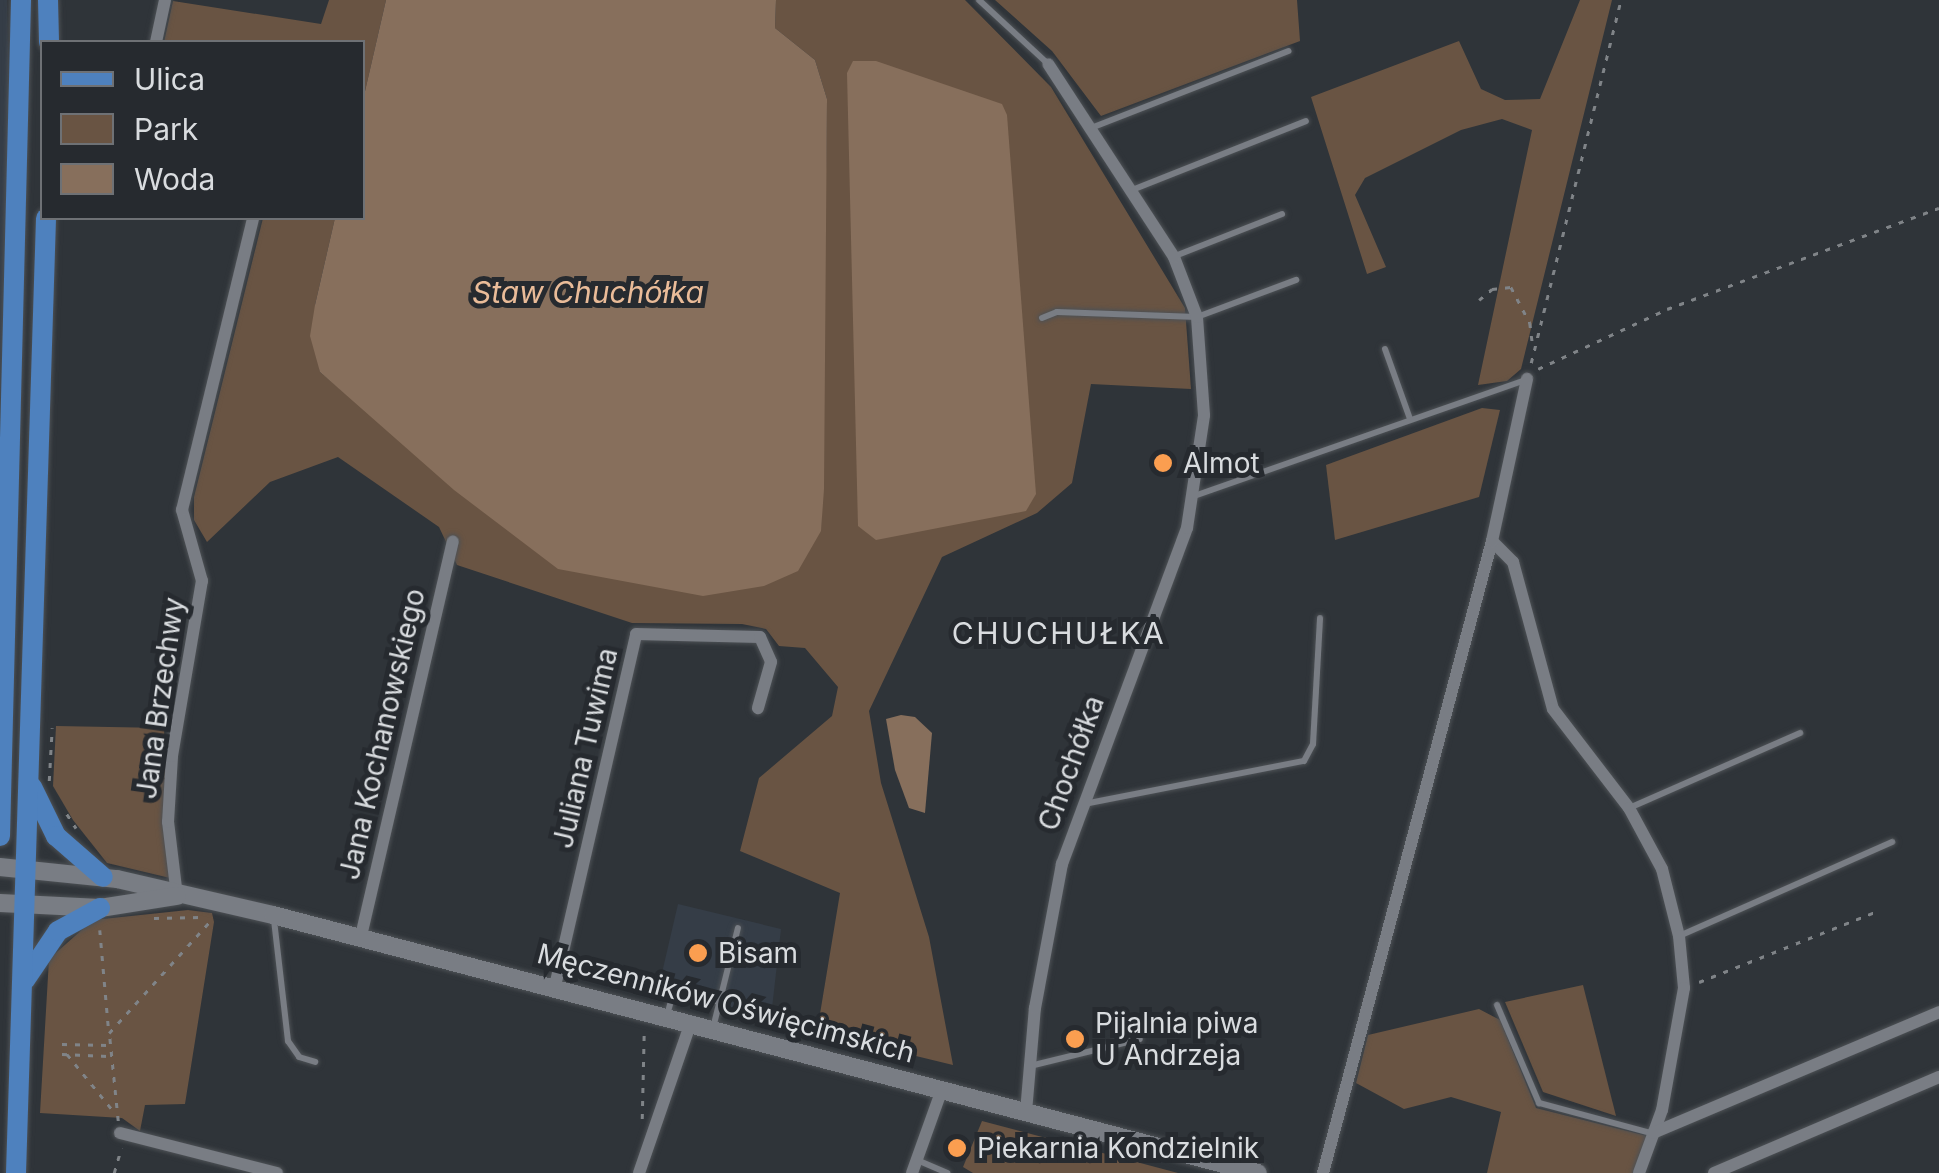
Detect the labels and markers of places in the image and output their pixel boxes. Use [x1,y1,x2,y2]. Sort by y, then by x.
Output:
place label: Almot [1183,446,1260,480]
marker: Almot [1152,452,1174,474]
place label: Bisam [718,936,798,970]
marker: Bisam [687,942,709,964]
place label: Pijalnia piwa U Andrzeja [1095,1006,1258,1072]
marker: Pijalnia piwa U Andrzeja [1064,1028,1086,1050]
place label: Piekarnia Kondzielnik [977,1131,1259,1165]
marker: Piekarnia Kondzielnik [946,1137,968,1159]

